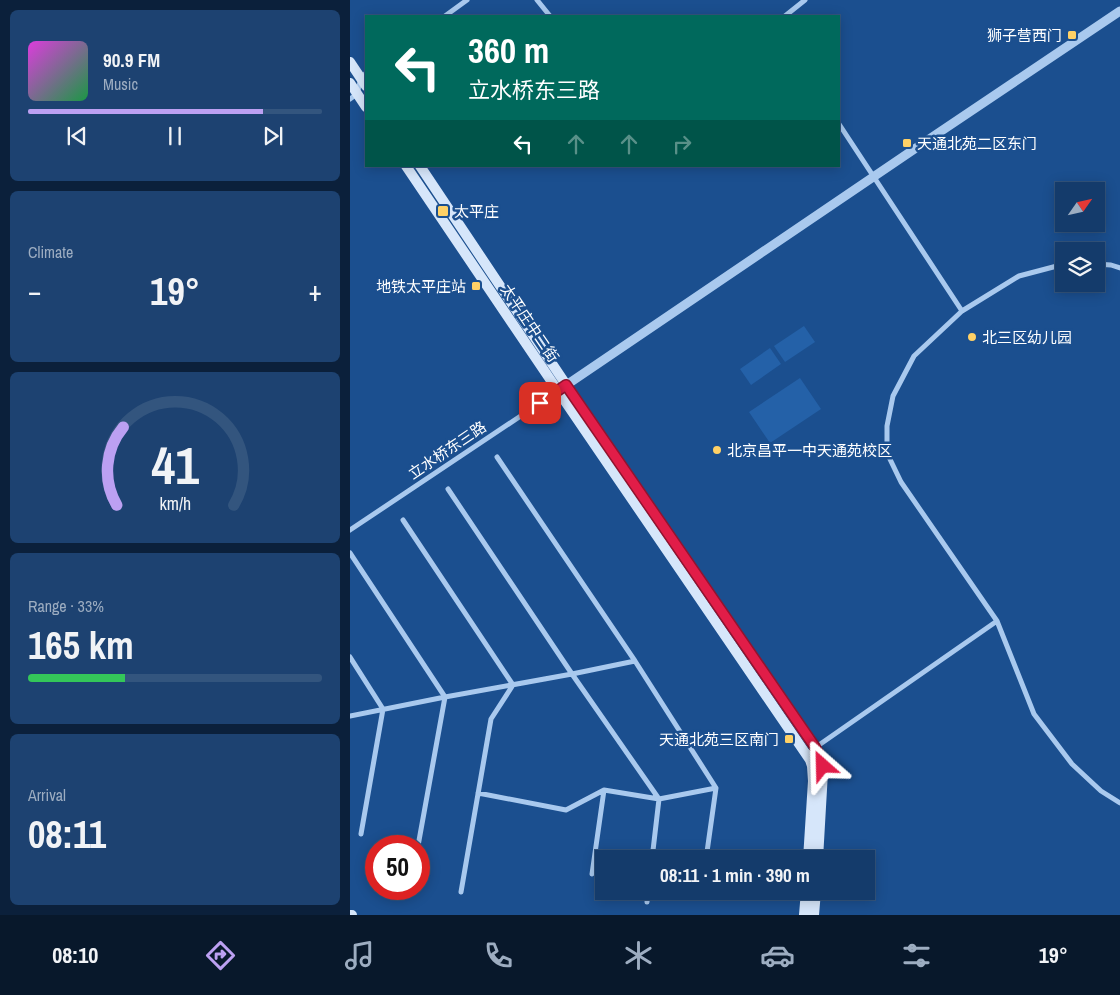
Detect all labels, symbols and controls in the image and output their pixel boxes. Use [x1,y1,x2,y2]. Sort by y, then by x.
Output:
place label: 狮子营西门 [987,25,1062,46]
text: 360 m [468,27,549,74]
marker: 狮子营西门 [1066,29,1078,41]
icon: left [385,35,450,100]
text: 90.9 FM [103,47,160,73]
text: Music [103,73,138,95]
text: 立水桥东三路 [468,75,600,105]
icon: previous [63,122,91,150]
icon: pause [161,122,189,150]
icon: next [259,122,287,150]
icon: left [509,130,537,158]
icon: ahead [562,130,590,158]
icon: ahead [615,130,643,158]
icon: right [668,130,696,158]
place label: 天通北苑二区东门 [917,133,1037,154]
marker: 天通北苑二区东门 [901,137,913,149]
north arrow [1055,182,1105,232]
map controls [1055,182,1105,292]
place label: 太平庄 [454,201,499,222]
marker: 太平庄 [436,204,450,218]
text: Climate [28,241,73,263]
button: layers [1055,242,1105,292]
text: 19° [150,266,200,317]
text: − [28,272,41,310]
text: + [309,272,322,310]
place label: 地铁太平庄站 [376,276,466,297]
marker: 地铁太平庄站 [470,280,482,292]
street label: 太平庄中二街 [496,280,564,366]
place label: 北三区幼儿园 [982,327,1072,348]
marker: 北三区幼儿园 [966,331,978,343]
pin [519,382,561,424]
icon: arrive [526,389,554,417]
street label: 立水桥东三路 [404,416,490,484]
text: 41 [151,430,199,500]
place label: 北京昌平一中天通苑校区 [727,440,892,461]
marker: 北京昌平一中天通苑校区 [711,444,723,456]
text: km/h [159,492,191,516]
text: Range · 33% [28,595,104,617]
text: 165 km [28,620,134,671]
place label: 天通北苑三区南门 [659,729,779,750]
marker: 天通北苑三区南门 [783,733,795,745]
position arrow [796,739,848,791]
text: Arrival [28,784,66,806]
text: 08:11 [28,809,106,860]
speed limit sign: 50 [365,835,430,900]
text: 08:11 · 1 min · 390 m [660,862,810,888]
icon: directions [203,938,238,973]
icon: music [342,938,377,973]
icon: phone [481,938,516,973]
icon: climate [621,938,656,973]
icon: car [760,938,795,973]
icon: filters [899,938,934,973]
text: 08:10 [52,940,98,970]
text: 19° [1039,940,1068,970]

